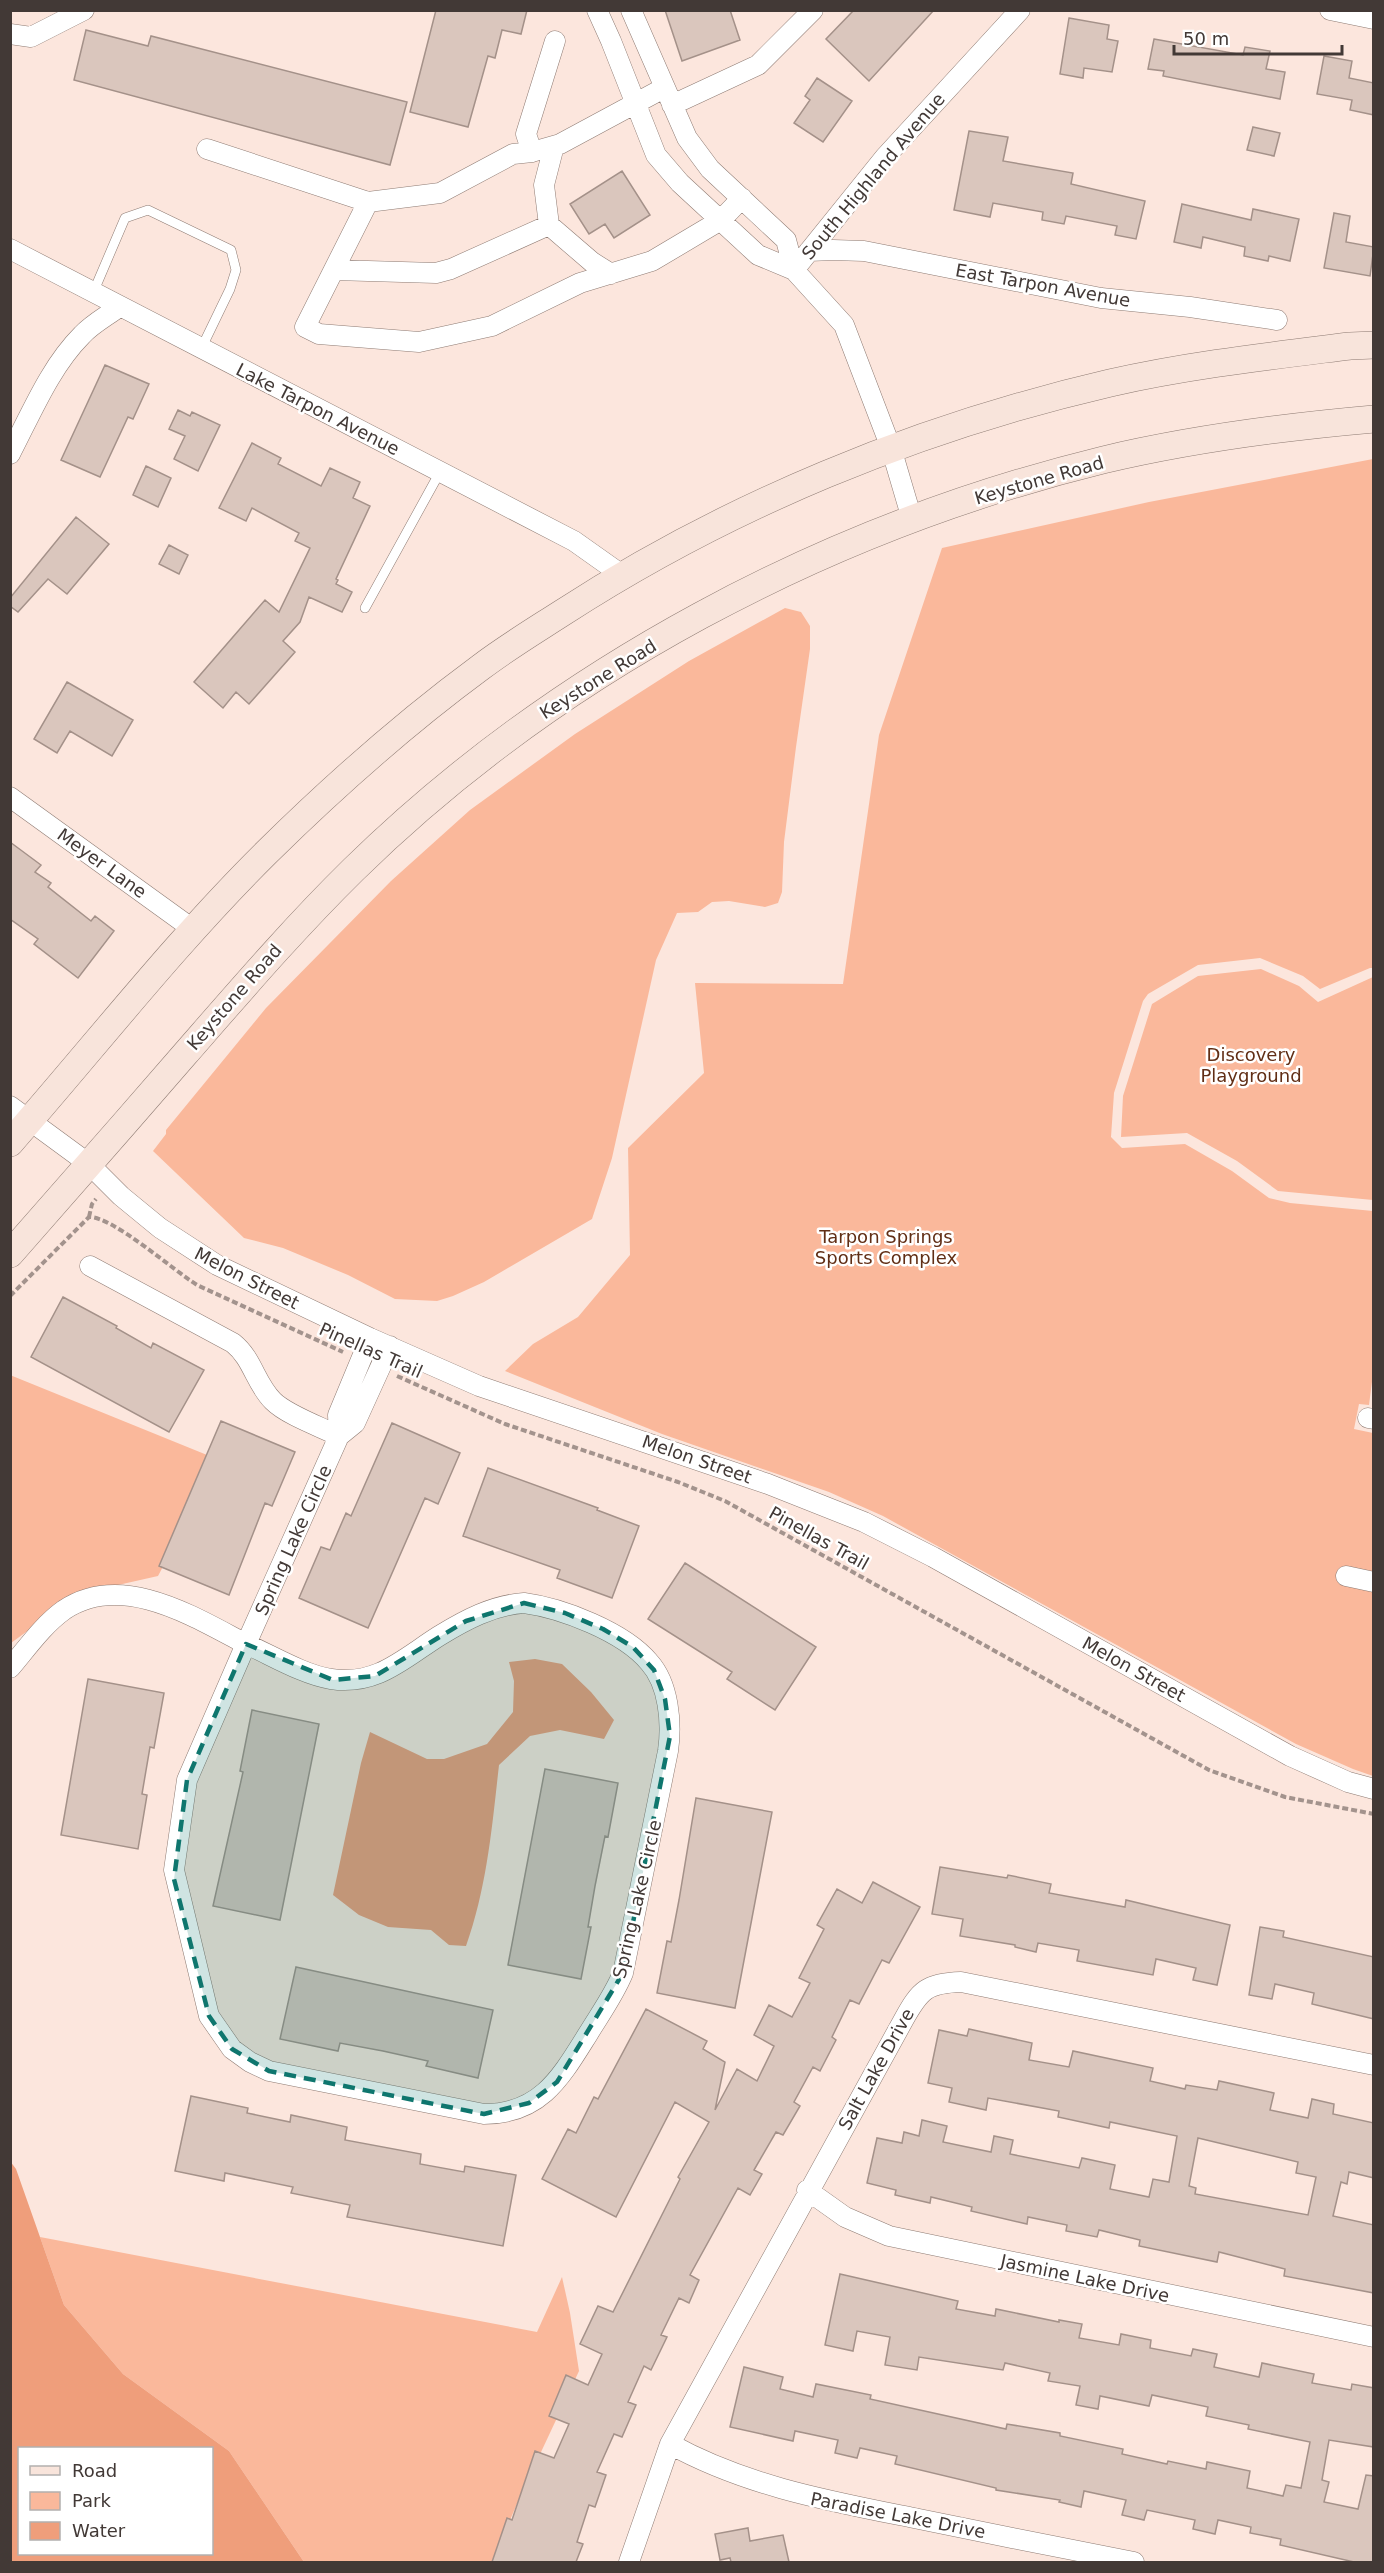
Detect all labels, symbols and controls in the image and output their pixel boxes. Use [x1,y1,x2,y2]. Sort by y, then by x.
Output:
scale bar [1174,18,1342,56]
text: 50 m [1183,28,1229,49]
street label: South Highland Avenue [797,88,949,264]
street label: East Tarpon Avenue [954,259,1132,311]
street label: Lake Tarpon Avenue [233,359,403,459]
street label: Keystone Road [972,452,1106,508]
street label: Keystone Road [536,635,660,723]
street label: Meyer Lane [53,824,151,902]
street label: Keystone Road [182,940,286,1054]
park label: Discovery Playground [1200,1044,1302,1086]
park label: Tarpon Springs Sports Complex [815,1226,958,1268]
street label: Melon Street [191,1243,303,1313]
street label: Pinellas Trail [316,1318,426,1382]
street label: Melon Street [639,1430,755,1488]
street label: Spring Lake Circle [250,1462,336,1618]
street label: Pinellas Trail [765,1502,873,1574]
street label: Melon Street [1079,1632,1189,1706]
street label: Spring Lake Circle [609,1818,665,1980]
street label: Salt Lake Drive [834,2004,918,2134]
street label: Jasmine Lake Drive [998,2250,1171,2306]
legend [18,2447,213,2555]
text: Road [72,2460,117,2481]
street label: Paradise Lake Drive [809,2488,987,2542]
text: Park [72,2490,111,2511]
text: Water [72,2520,126,2541]

